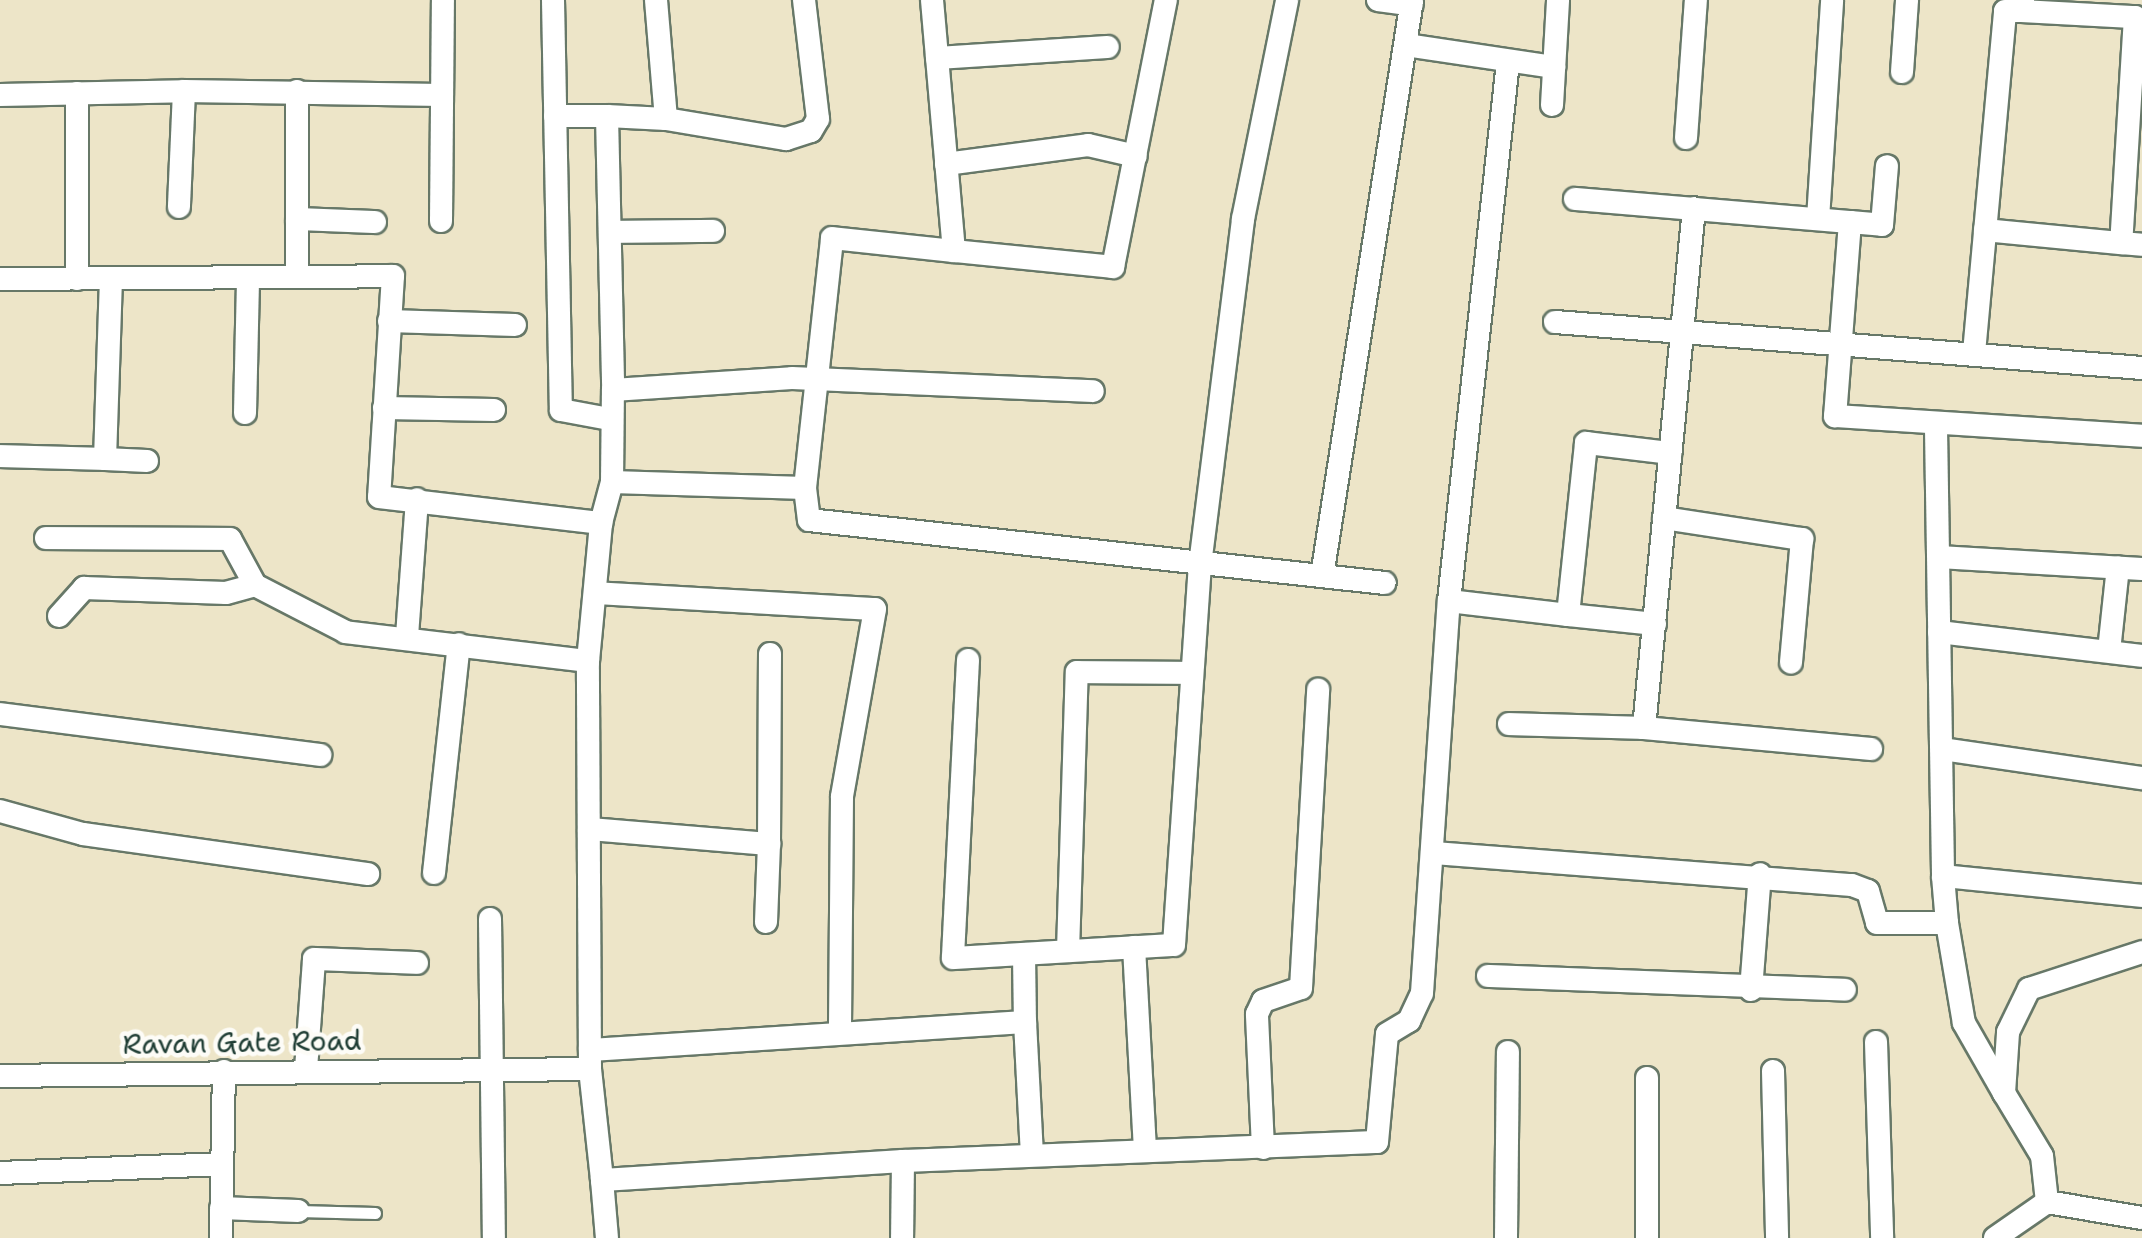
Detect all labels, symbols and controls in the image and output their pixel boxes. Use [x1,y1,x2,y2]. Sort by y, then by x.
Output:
street label: Ravan Gate Road [122,1023,362,1061]

